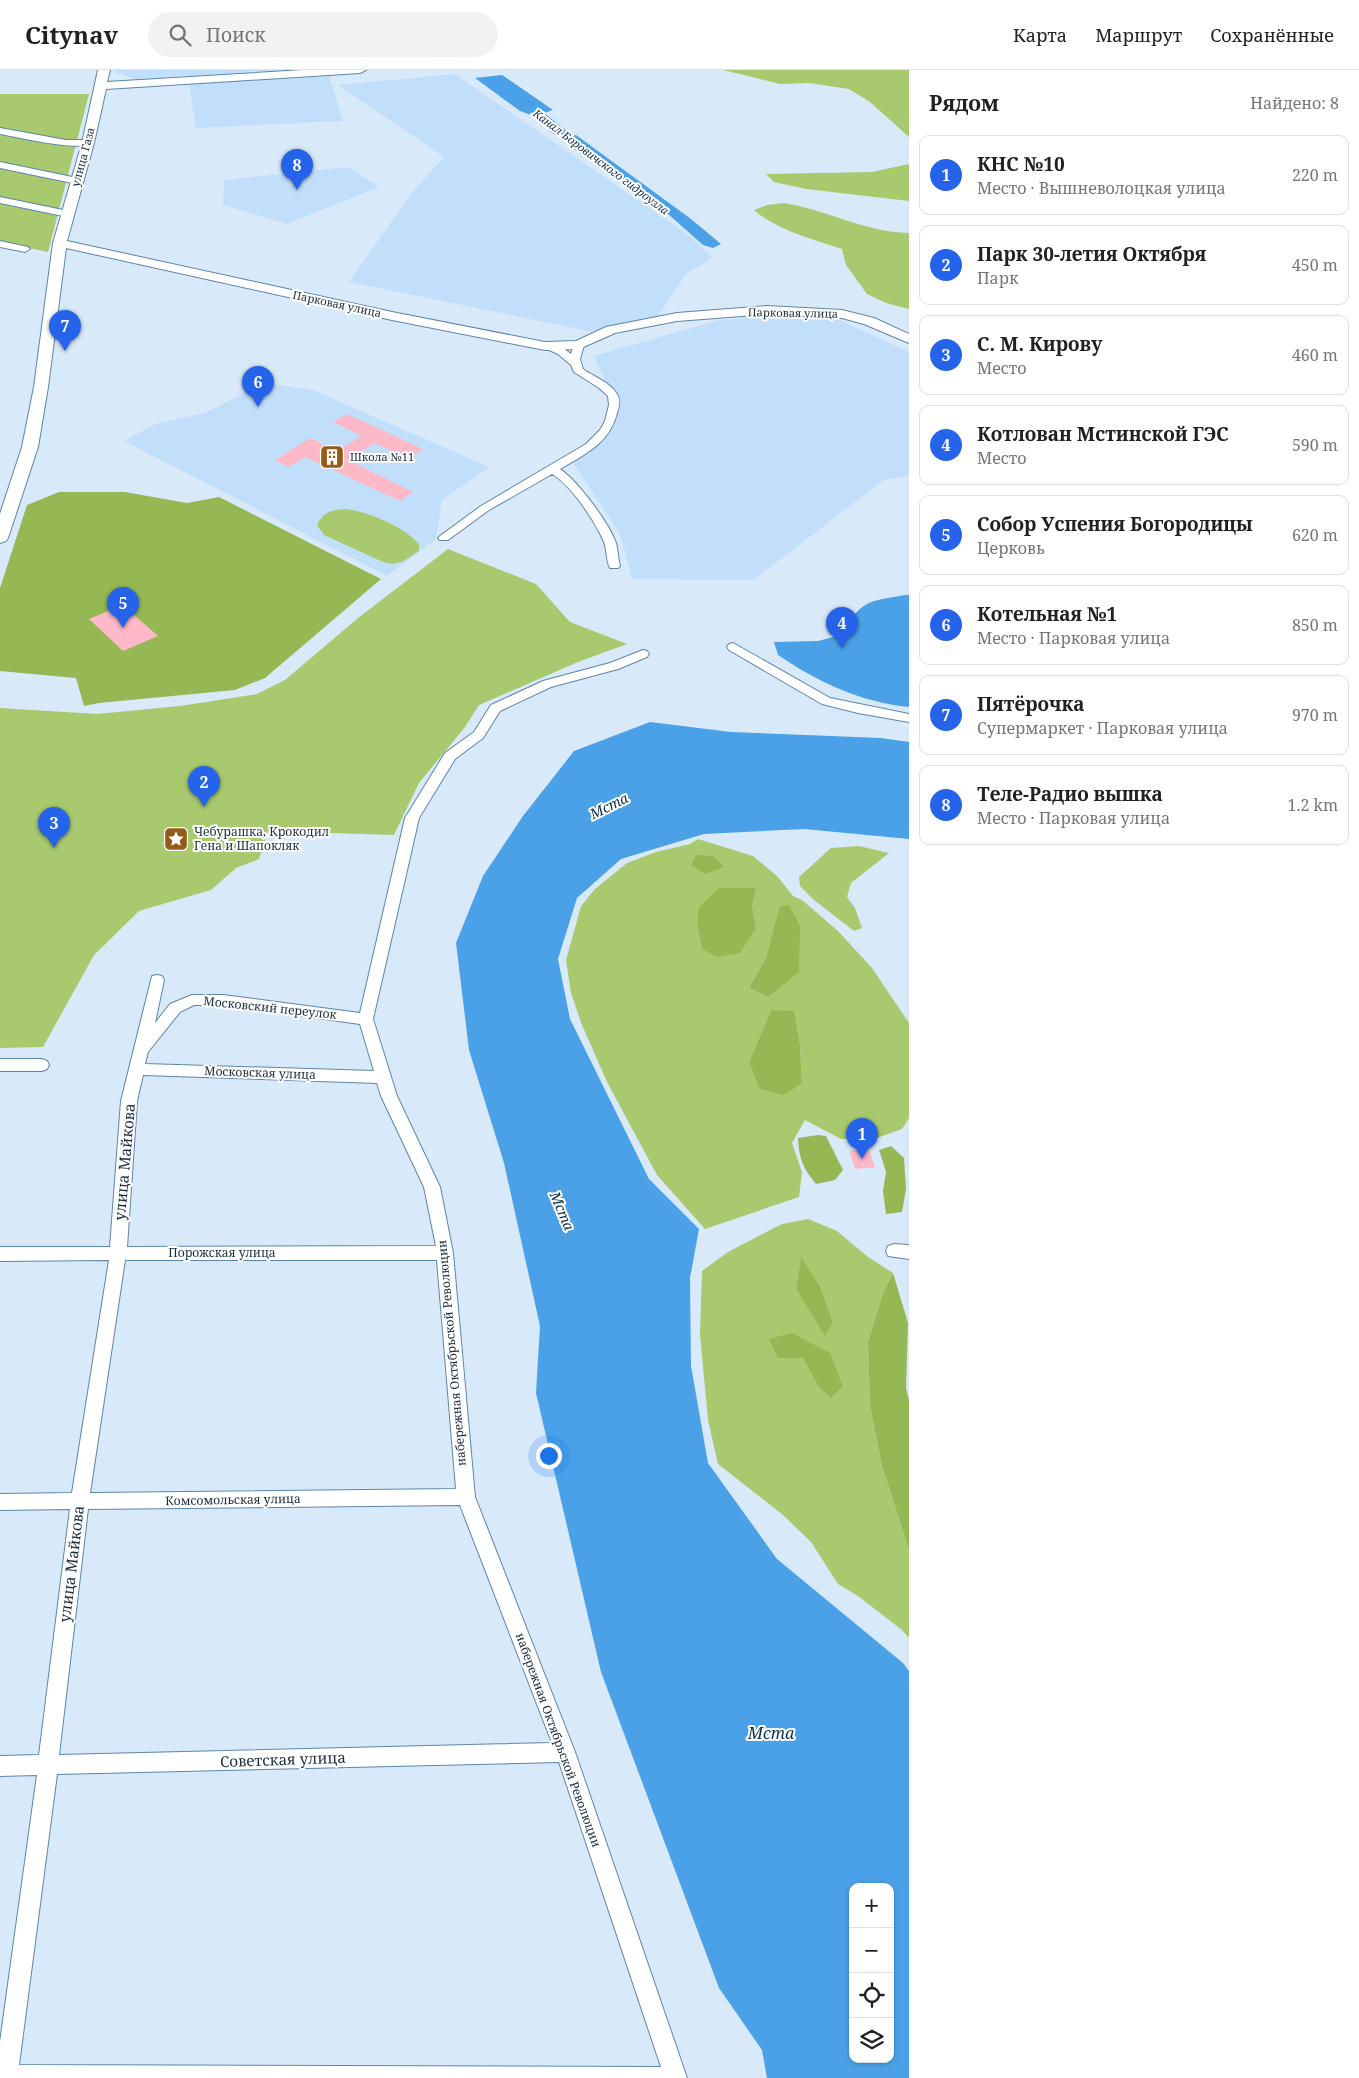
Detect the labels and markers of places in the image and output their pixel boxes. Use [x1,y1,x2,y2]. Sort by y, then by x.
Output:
pin: 8 [281,149,313,190]
pin: 7 [49,310,81,351]
pin: 6 [242,366,274,407]
building icon: Школа №11 [319,444,345,470]
place label: Школа №11 [350,449,414,464]
pin: 5 [107,587,139,628]
pin: 4 [826,607,858,648]
pin: 2 [188,766,220,807]
pin: 3 [38,807,70,848]
place label: Чебурашка, Крокодил Гена и Шапокляк [194,823,329,854]
place icon: Чебурашка, Крокодил Гена и Шапокляк [163,826,189,852]
pin: 1 [846,1118,878,1159]

